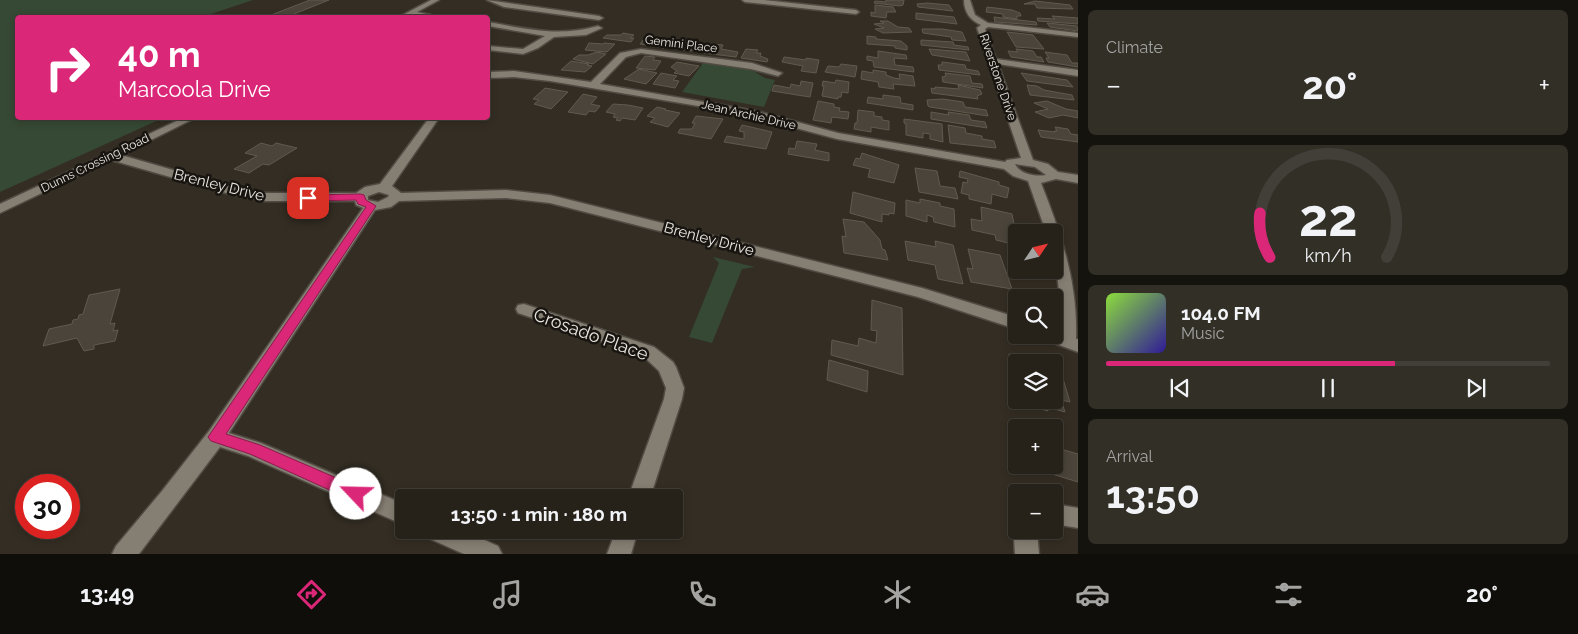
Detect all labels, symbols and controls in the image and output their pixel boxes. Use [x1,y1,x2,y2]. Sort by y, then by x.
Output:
street label: Riverstone Drive [977,32,1019,122]
street label: Gemini Place [644,33,718,55]
text: 40 m [118,34,200,75]
icon: right [35,35,100,100]
text: Climate [1106,38,1163,57]
text: 20° [1302,63,1357,108]
text: − [1106,69,1121,102]
text: + [1538,69,1550,102]
text: Marcoola Drive [118,76,271,102]
street label: Jean Archie Drive [701,97,797,133]
street label: Dunns Crossing Road [39,131,151,195]
street label: Brenley Drive [172,165,266,205]
pin [287,177,329,219]
icon: arrive [294,184,322,212]
text: 22 [1299,187,1357,248]
street label: Brenley Drive [662,218,756,260]
north arrow [1008,224,1062,279]
map controls [1008,224,1063,539]
text: km/h [1304,245,1352,266]
button: search [1008,289,1063,344]
text: 104.0 FM [1181,302,1261,324]
street label: Crosado Place [531,304,652,365]
text: Music [1181,324,1225,343]
button: layers [1008,354,1063,409]
icon: previous [1166,374,1194,402]
icon: pause [1314,374,1342,402]
icon: next [1462,374,1490,402]
button: + [1008,419,1063,474]
text: Arrival [1106,447,1153,466]
position arrow [329,467,381,519]
text: 13:50 [1106,472,1200,517]
speed limit sign: 30 [15,474,80,539]
button: − [1008,484,1063,539]
text: 13:50 · 1 min · 180 m [451,503,627,525]
icon: directions [294,577,329,612]
icon: music [490,577,525,612]
icon: phone [685,577,720,612]
icon: climate [880,577,915,612]
icon: car [1075,577,1110,612]
icon: filters [1271,577,1306,612]
text: 13:49 [80,581,134,607]
text: 20° [1466,581,1498,607]

